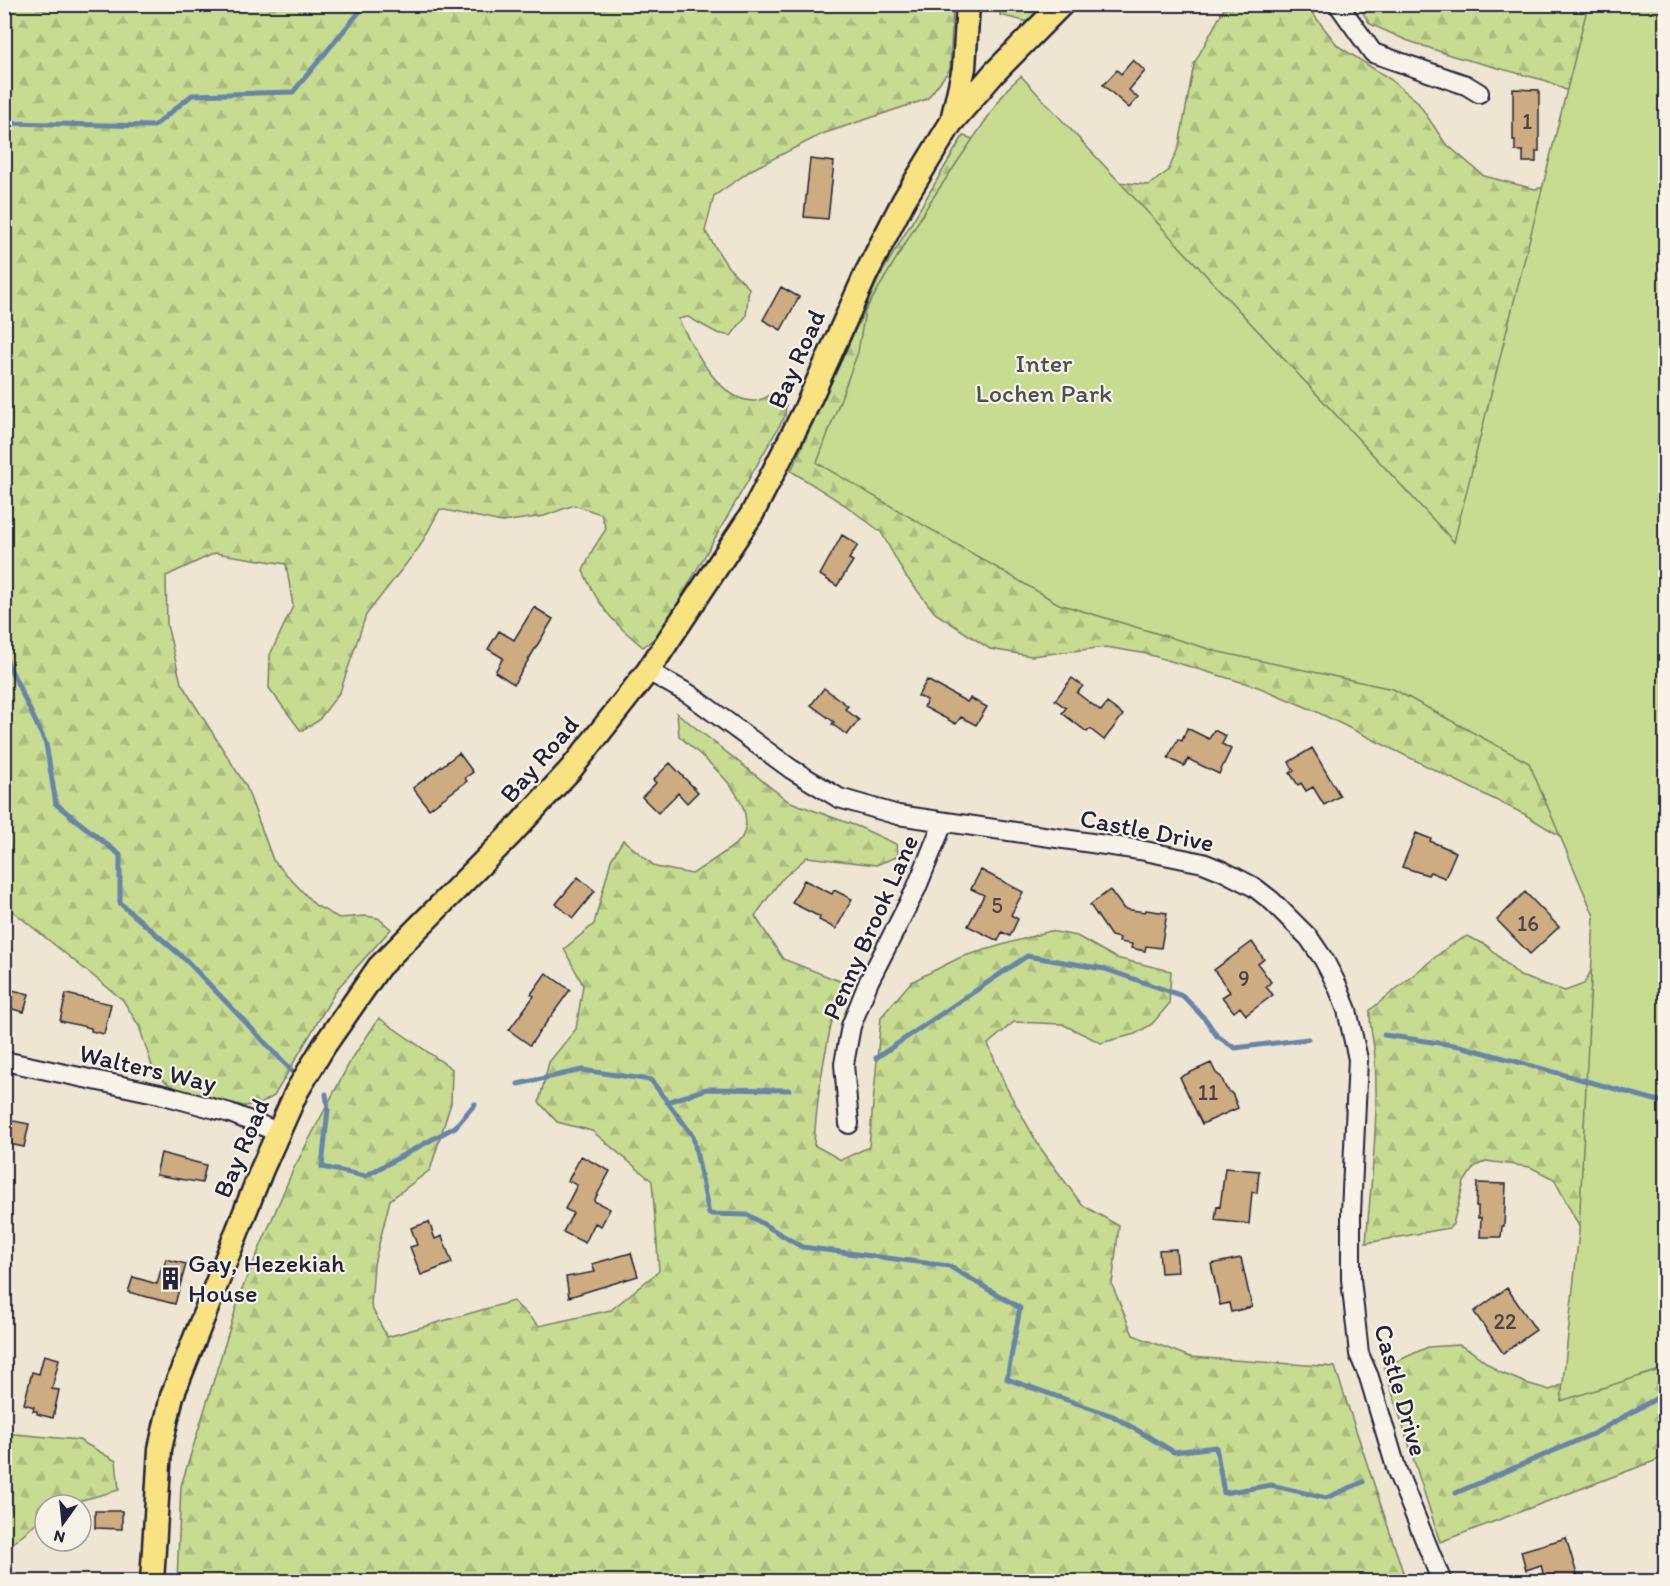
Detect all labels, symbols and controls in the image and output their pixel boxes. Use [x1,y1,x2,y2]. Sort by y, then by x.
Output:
house number: 1 [1522,108,1532,135]
street label: Bay Road [760,305,832,413]
park label: Inter Lochen Park [976,347,1112,409]
street label: Bay Road [493,709,586,809]
street label: Castle Drive [1077,801,1217,859]
street label: Penny Brook Lane [815,829,925,1025]
house number: 5 [991,892,1003,919]
house number: 16 [1517,910,1539,937]
house number: 9 [1238,965,1250,992]
street label: Walters Way [76,1037,220,1099]
house number: 11 [1198,1079,1218,1106]
street label: Bay Road [206,1093,276,1203]
place label: Gay, Hezekiah House [188,1247,345,1309]
building icon: Gay, Hezekiah House [157,1265,183,1291]
house number: 22 [1493,1308,1517,1335]
street label: Castle Drive [1367,1320,1435,1460]
north arrow [33,1493,93,1553]
text: N [52,1526,67,1548]

